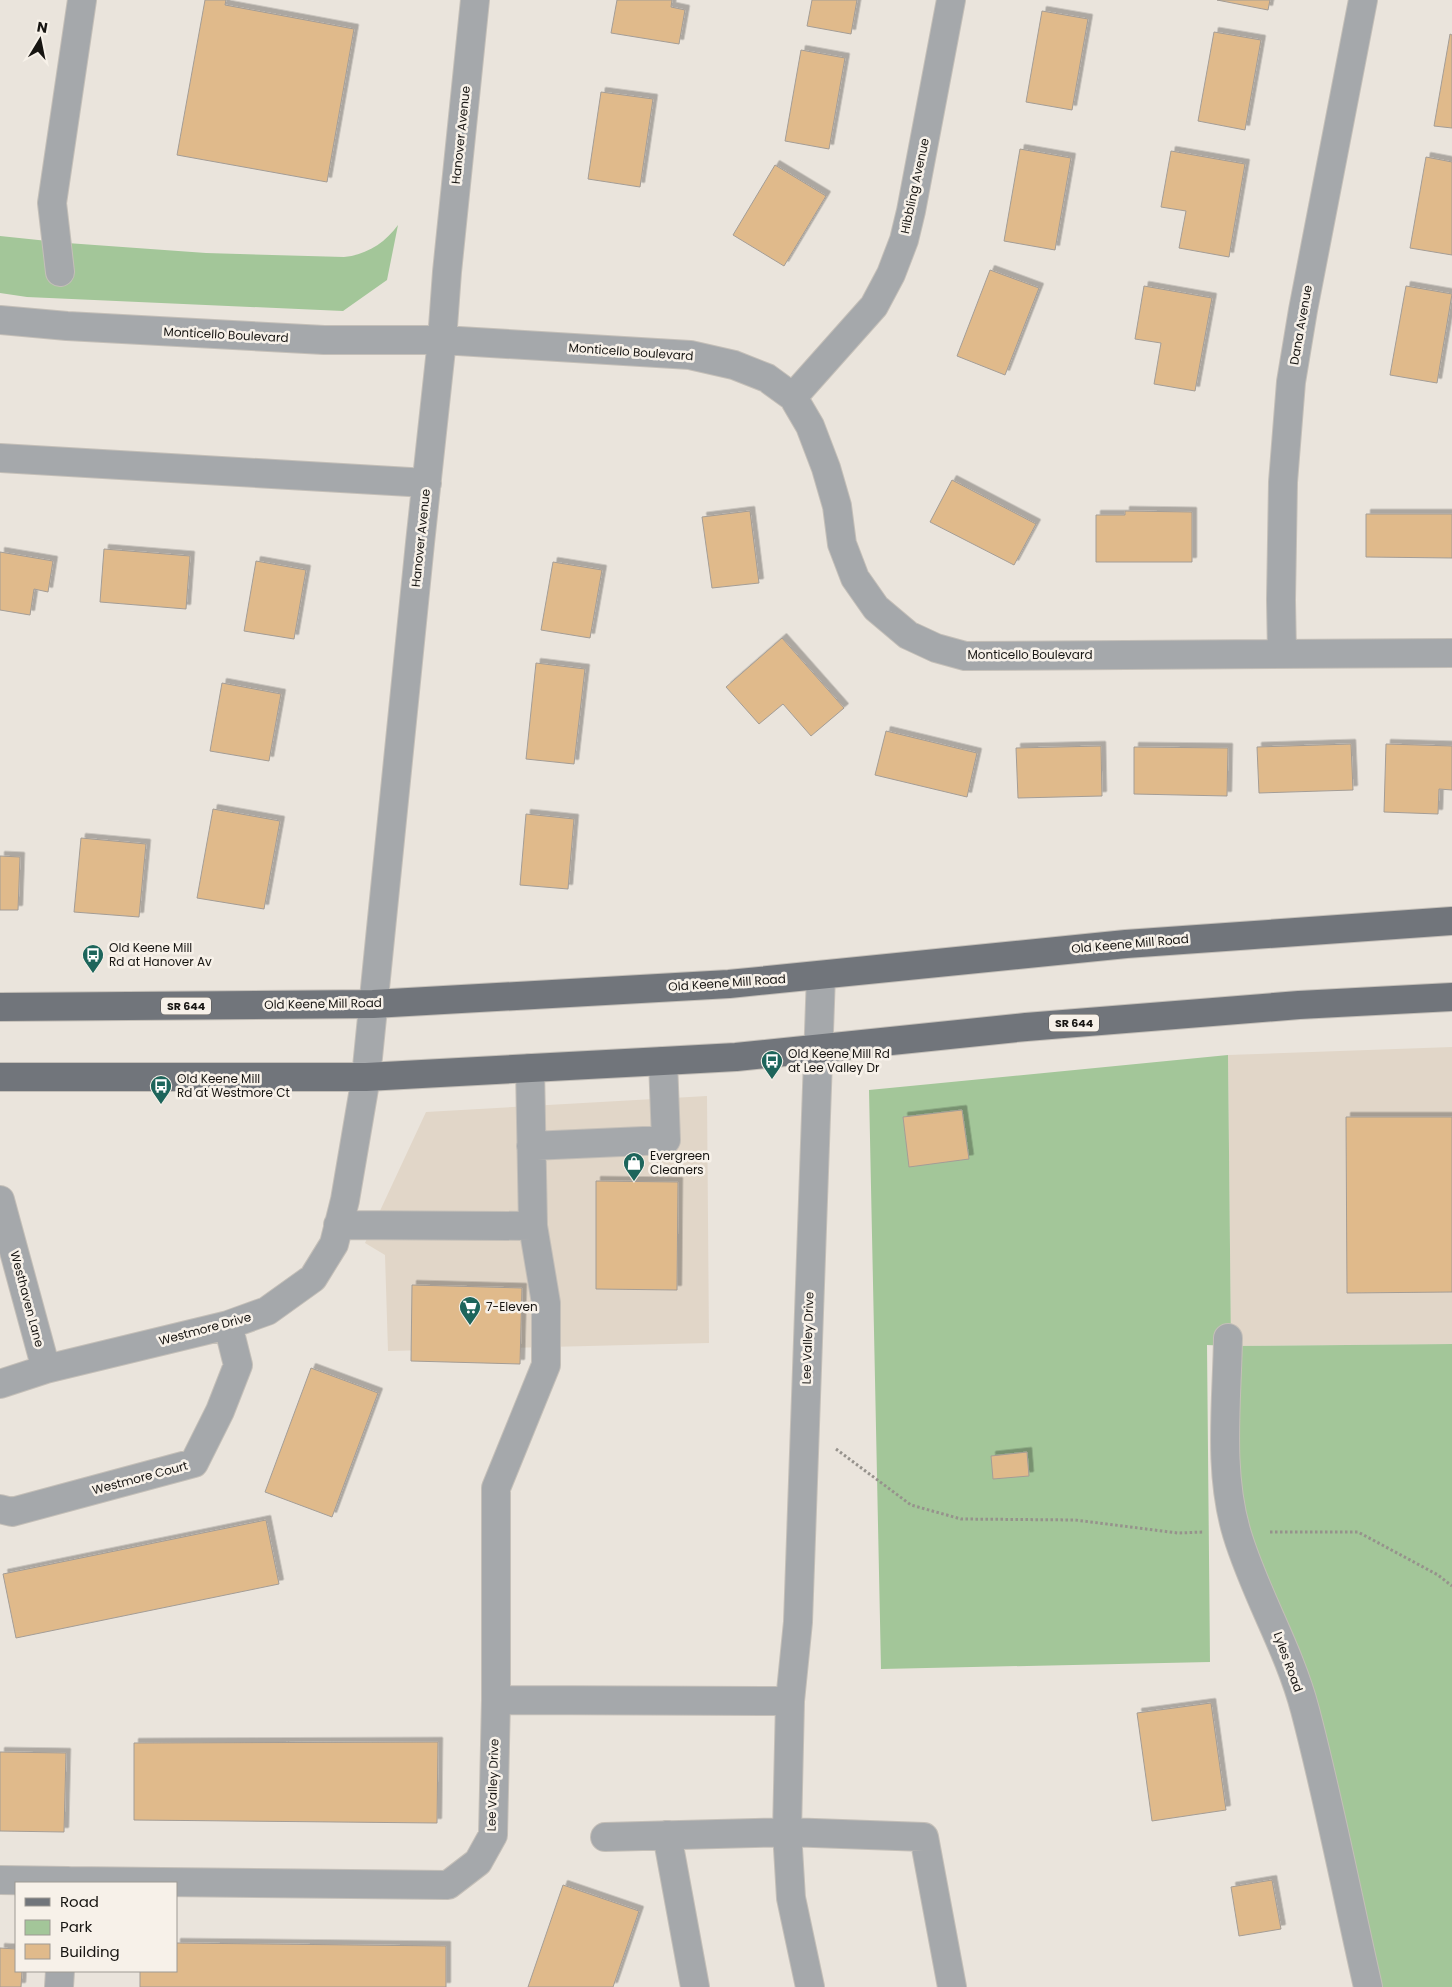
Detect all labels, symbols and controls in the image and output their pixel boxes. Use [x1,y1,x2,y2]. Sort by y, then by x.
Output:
north arrow [15,15,65,65]
text: N [35,16,49,38]
street label: Hanover Avenue [447,85,474,185]
street label: Hibbling Avenue [896,136,933,235]
street label: Dana Avenue [1285,284,1316,366]
street label: Monticello Boulevard [163,323,289,346]
street label: Monticello Boulevard [568,339,694,364]
street label: Hanover Avenue [407,488,434,588]
street label: Monticello Boulevard [967,646,1093,663]
street label: Old Keene Mill Road [1071,930,1189,957]
place label: Old Keene Mill Rd at Hanover Av [109,939,212,970]
bus stop icon: Old Keene Mill Rd at Hanover Av [81,943,105,974]
street label: Old Keene Mill Road [668,970,786,995]
street label: Old Keene Mill Road [264,994,382,1013]
road number: SR 644 [161,998,211,1014]
road number: SR 644 [1049,1014,1099,1032]
place label: Old Keene Mill Rd at Lee Valley Dr [788,1045,890,1076]
bus stop icon: Old Keene Mill Rd at Lee Valley Dr [760,1049,784,1080]
place label: Old Keene Mill Rd at Westmore Ct [177,1070,290,1101]
bus stop icon: Old Keene Mill Rd at Westmore Ct [149,1074,173,1105]
place label: Evergreen Cleaners [650,1147,710,1178]
shop icon: Evergreen Cleaners [622,1151,646,1182]
street label: Westhaven Lane [6,1249,49,1349]
street label: Lee Valley Drive [797,1291,818,1385]
supermarket icon: 7-Eleven [458,1295,482,1326]
place label: 7-Eleven [486,1298,538,1315]
street label: Westmore Drive [157,1308,253,1349]
street label: Westmore Court [90,1457,190,1498]
street label: Lyles Road [1270,1629,1307,1694]
street label: Lee Valley Drive [482,1738,503,1832]
legend [15,1882,178,1972]
text: Road [60,1891,99,1912]
text: Park [60,1916,92,1937]
text: Building [60,1941,120,1962]

